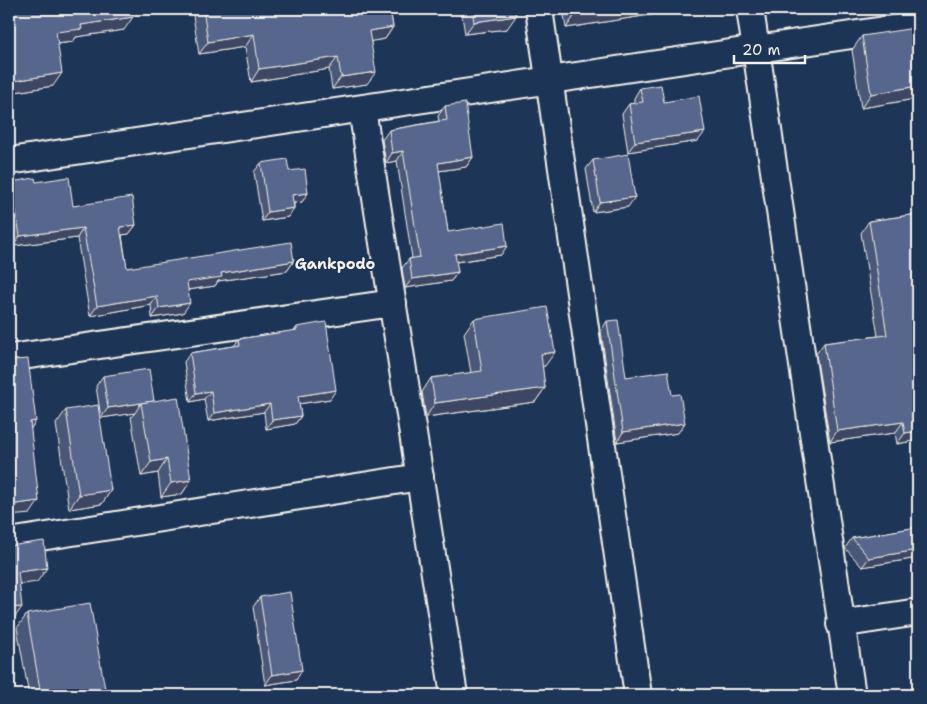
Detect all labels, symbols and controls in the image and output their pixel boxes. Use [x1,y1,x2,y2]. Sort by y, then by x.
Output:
scale bar [734,32,806,64]
text: 20 m [742,40,781,60]
district label: Gankpodo [295,254,376,274]

